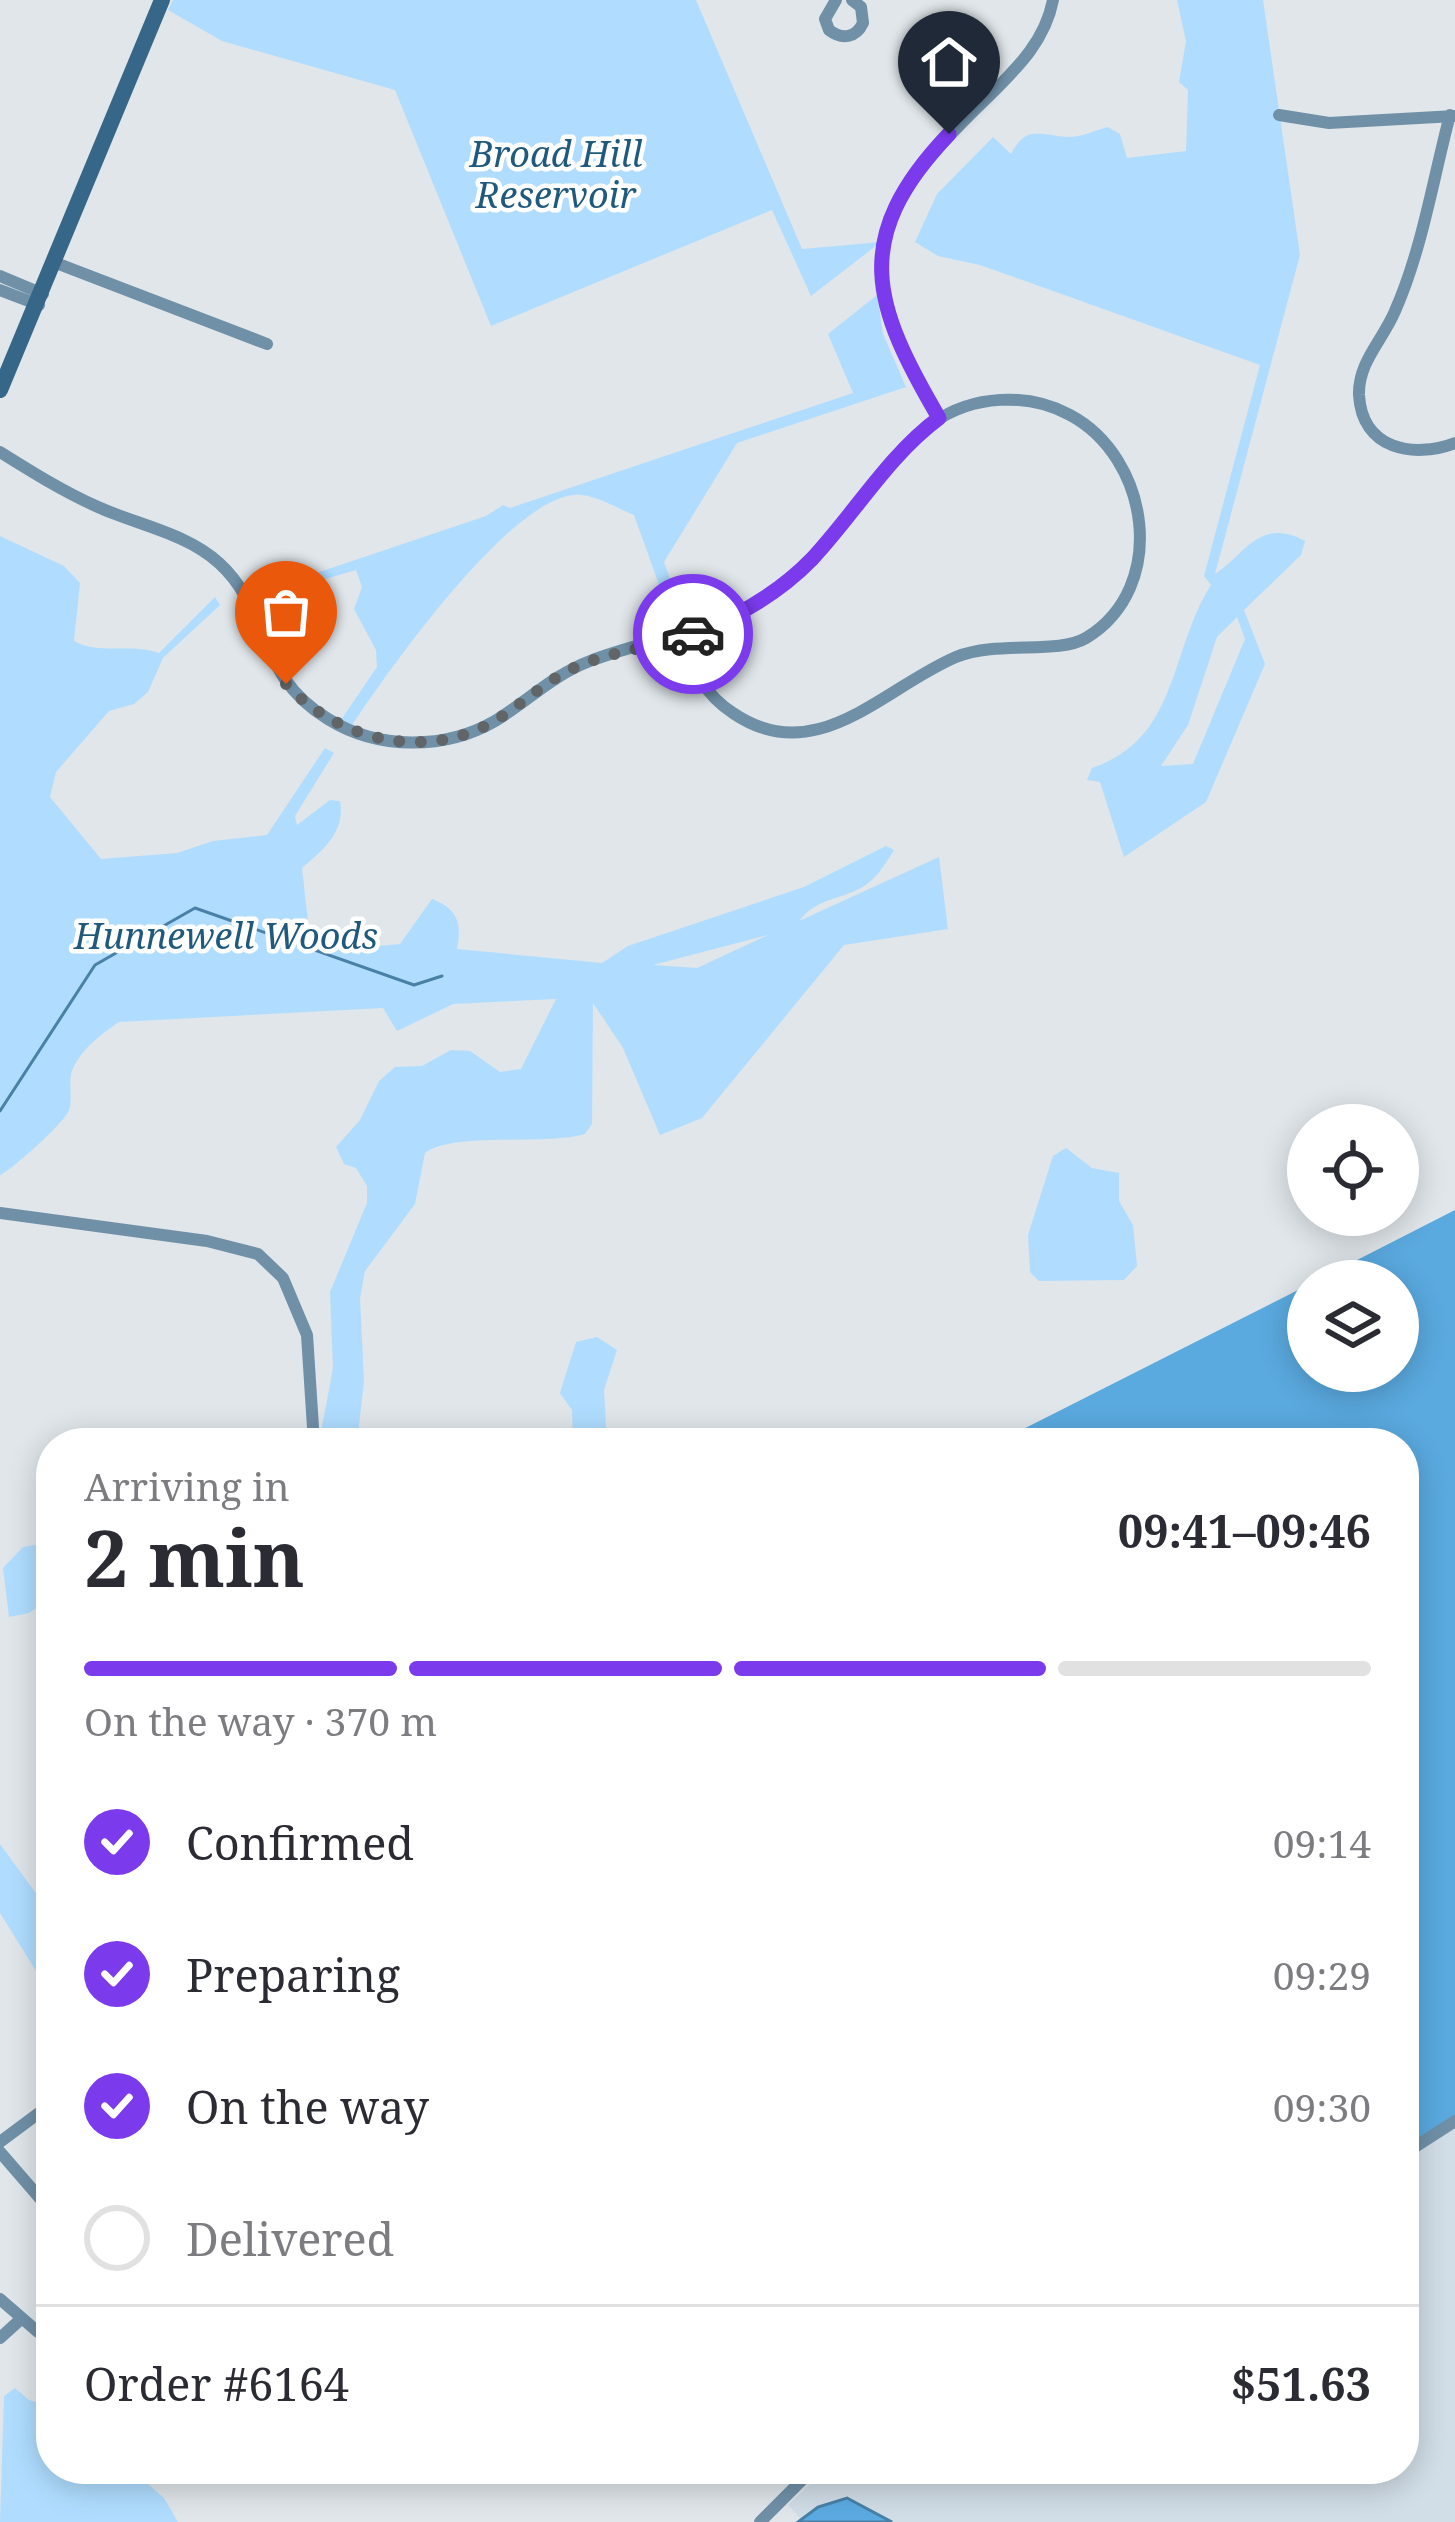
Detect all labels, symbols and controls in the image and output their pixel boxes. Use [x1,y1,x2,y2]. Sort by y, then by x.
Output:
pin [898,11,1000,134]
icon: home [916,29,982,95]
park label: Broad Hill Reservoir [469,129,642,219]
pin [235,561,337,684]
courier [633,574,753,694]
icon: bag [253,579,319,645]
icon: car [660,601,726,667]
park label: Hunnewell Woods [73,911,378,960]
map controls [1287,1104,1419,1392]
button: locate [1287,1104,1419,1236]
button: layers [1287,1260,1419,1392]
text: Arriving in [84,1459,290,1512]
text: 09:41–09:46 [1118,1500,1371,1561]
text: 2 min [84,1504,305,1610]
text: On the way · 370 m [84,1694,437,1747]
icon: check [84,1809,150,1875]
text: Confirmed [186,1812,414,1873]
text: 09:14 [1273,1816,1371,1869]
icon: check [84,1941,150,2007]
text: Preparing [186,1944,400,2005]
text: 09:29 [1273,1948,1371,2001]
icon: check [84,2073,150,2139]
text: On the way [186,2076,429,2137]
text: 09:30 [1273,2080,1371,2133]
text: Delivered [186,2208,394,2269]
text: Order #6164 [84,2353,349,2414]
text: $51.63 [1231,2353,1371,2414]

